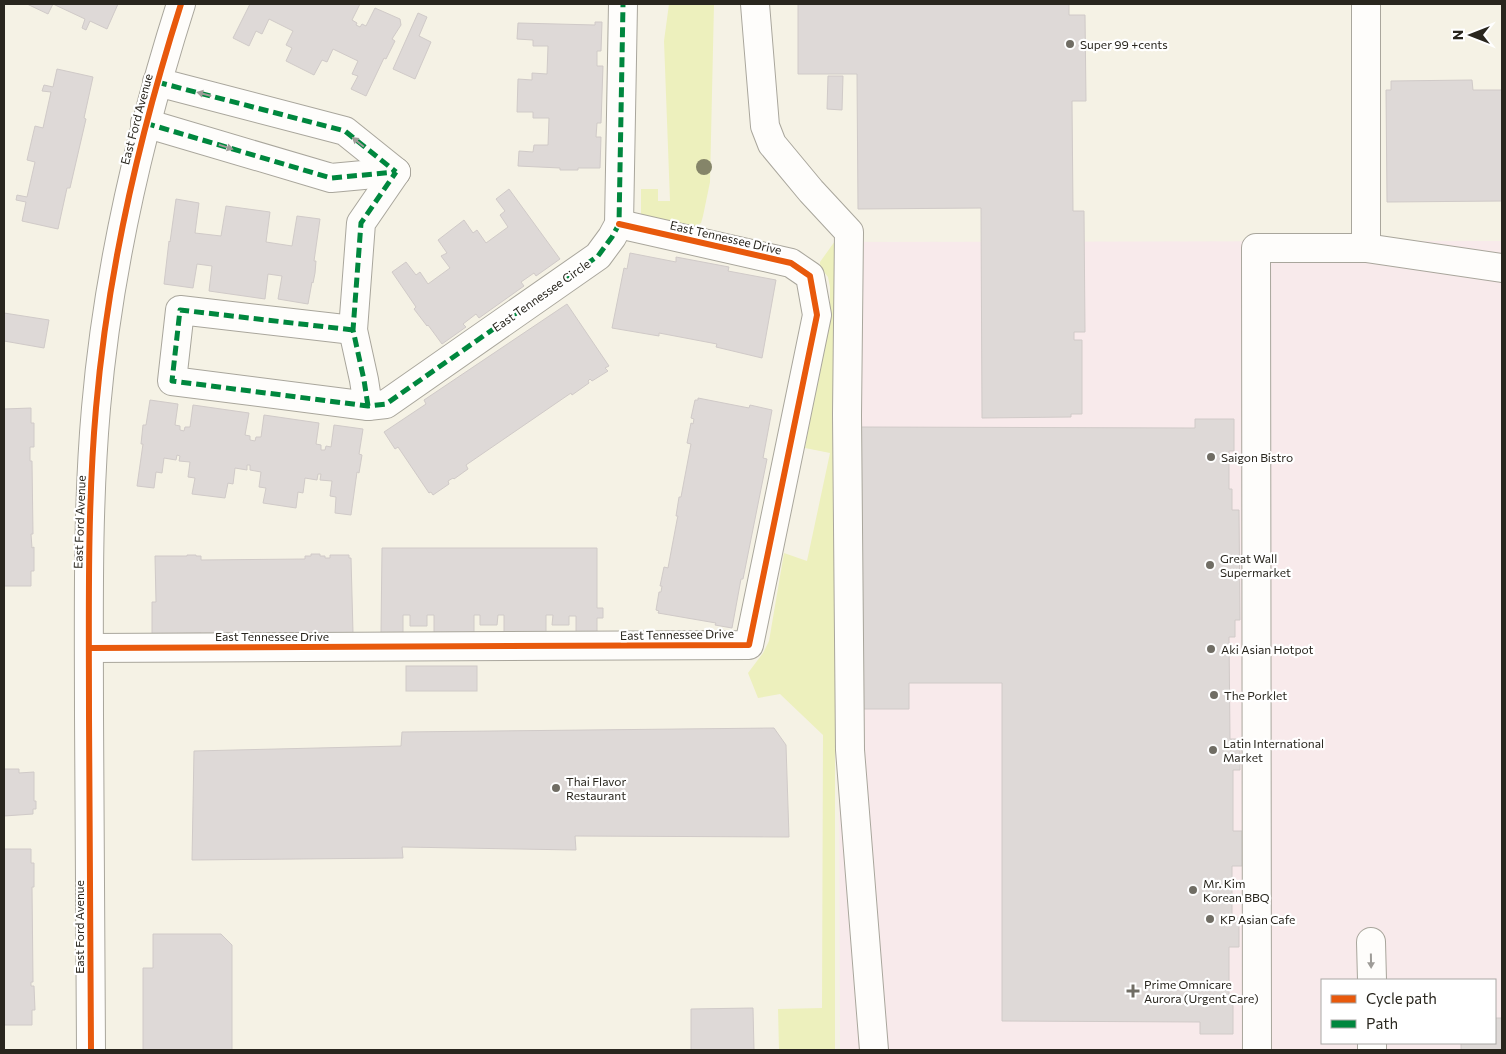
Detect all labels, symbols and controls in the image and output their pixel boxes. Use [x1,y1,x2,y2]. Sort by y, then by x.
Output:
north arrow [1446,10,1496,60]
text: N [1449,30,1466,40]
place label: Super 99 +cents [1080,37,1168,51]
marker: Super 99 +cents [1064,38,1076,50]
street label: East Ford Avenue [117,72,155,166]
one-way arrow [196,90,212,98]
one-way arrow [352,136,365,147]
one-way arrow [218,143,233,151]
street label: East Tennessee Drive [669,217,783,257]
street label: East Tennessee Circle [489,256,593,334]
place label: Saigon Bistro [1221,450,1293,464]
marker: Saigon Bistro [1205,451,1217,463]
street label: East Ford Avenue [70,475,88,569]
place label: Great Wall Supermarket [1220,551,1291,579]
marker: Great Wall Supermarket [1204,559,1216,571]
street label: East Tennessee Drive [620,626,734,642]
street label: East Tennessee Drive [215,629,329,643]
place label: Aki Asian Hotpot [1221,642,1314,656]
marker: Aki Asian Hotpot [1205,643,1217,655]
place label: The Porklet [1224,688,1287,702]
marker: The Porklet [1208,689,1220,701]
place label: Latin International Market [1223,736,1324,764]
marker: Latin International Market [1207,744,1219,756]
place label: Thai Flavor Restaurant [566,774,626,802]
marker: Thai Flavor Restaurant [550,782,562,794]
place label: Mr. Kim Korean BBQ [1203,876,1270,904]
street label: East Ford Avenue [72,880,86,974]
marker: Mr. Kim Korean BBQ [1187,884,1199,896]
place label: KP Asian Cafe [1220,912,1295,926]
marker: KP Asian Cafe [1204,913,1216,925]
one-way arrow [1368,954,1376,970]
place label: Prime Omnicare Aurora (Urgent Care) [1144,977,1259,1005]
legend [1321,979,1496,1044]
marker: Prime Omnicare Aurora (Urgent Care) [1126,984,1140,998]
text: Cycle path [1366,989,1437,1007]
text: Path [1366,1014,1398,1032]

